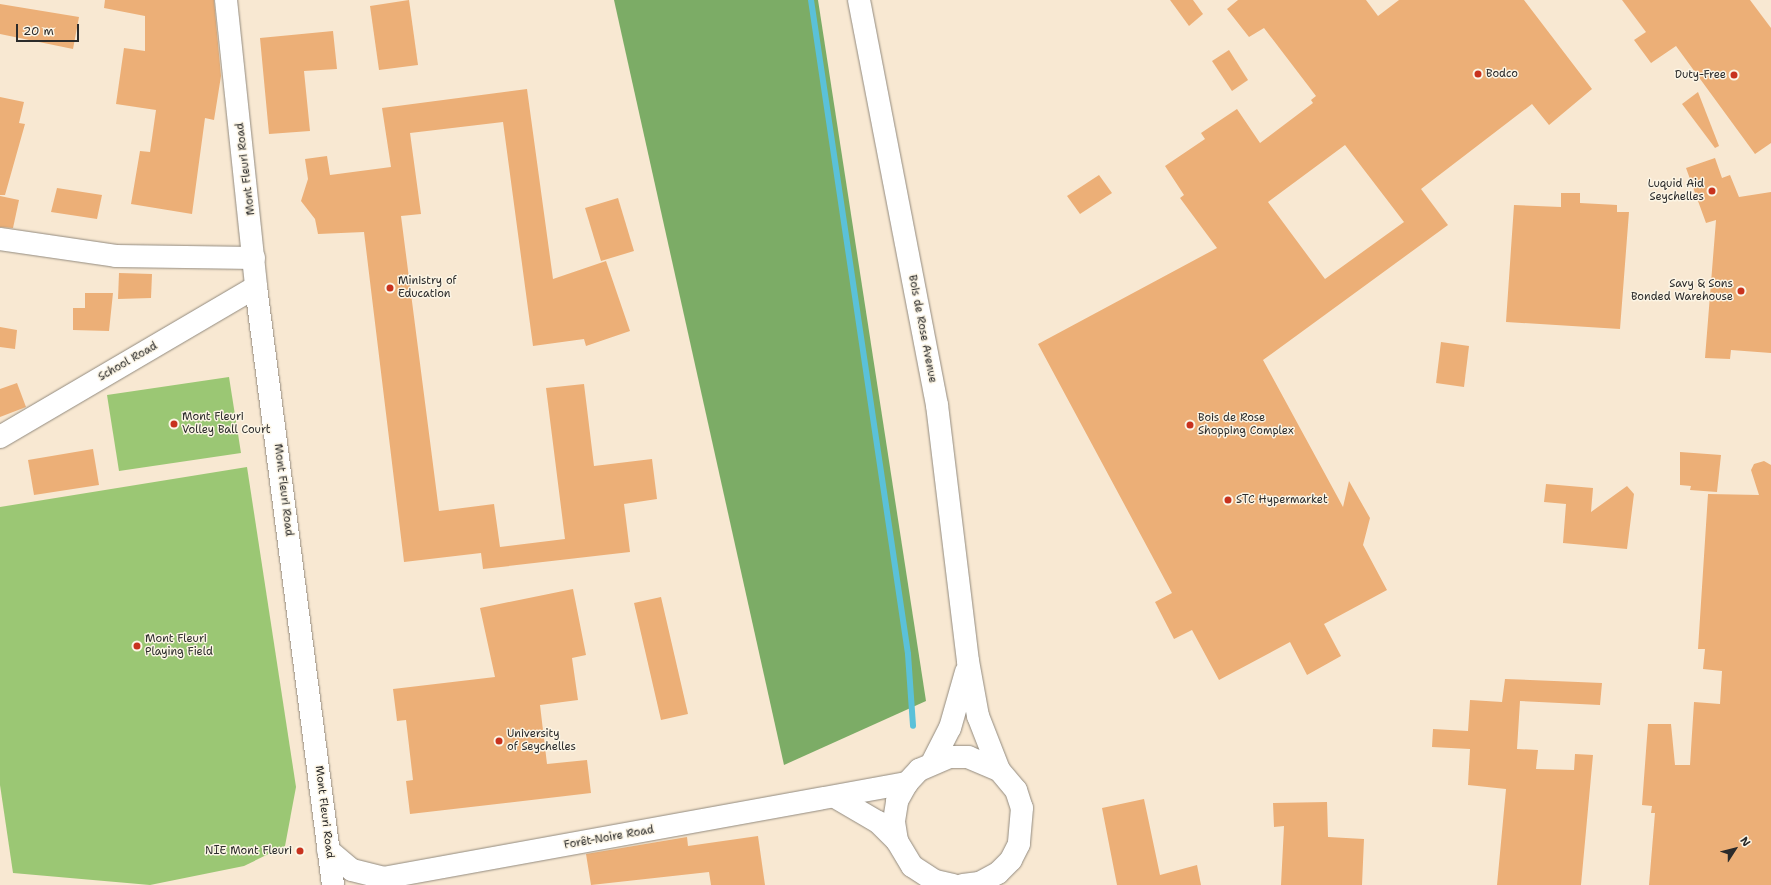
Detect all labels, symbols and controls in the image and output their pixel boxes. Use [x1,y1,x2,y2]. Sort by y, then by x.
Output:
scale bar [18,16,81,42]
text: 20 m [23,23,54,39]
place label: Bodco [1486,67,1518,81]
place label: Duty-Free [1675,68,1726,82]
marker: Bodco [1473,69,1483,79]
marker: Duty-Free [1729,70,1739,80]
street label: Mont Fleuri Road [234,122,258,216]
place label: Luquid Aid Seychelles [1648,178,1704,204]
marker: Luquid Aid Seychelles [1707,186,1717,196]
street label: Bois de Rose Avenue [905,274,939,384]
place label: Ministry of Education [398,275,457,301]
place label: Savy & Sons Bonded Warehouse [1631,278,1733,304]
marker: Ministry of Education [385,283,395,293]
marker: Savy & Sons Bonded Warehouse [1736,286,1746,296]
street label: School Road [96,340,160,384]
place label: Mont Fleuri Volley Ball Court [182,411,271,437]
place label: Bois de Rose Shopping Complex [1198,412,1294,438]
marker: Mont Fleuri Volley Ball Court [169,419,179,429]
marker: Bois de Rose Shopping Complex [1185,420,1195,430]
street label: Mont Fleuri Road [271,443,295,537]
place label: STC Hypermarket [1236,493,1328,507]
marker: STC Hypermarket [1223,495,1233,505]
place label: Mont Fleuri Playing Field [145,633,213,659]
marker: Mont Fleuri Playing Field [132,641,142,651]
place label: University of Seychelles [507,728,576,754]
marker: University of Seychelles [494,736,504,746]
street label: Mont Fleuri Road [312,765,336,859]
street label: Forêt-Noire Road [563,824,655,852]
north arrow [1715,829,1755,869]
text: N [1736,834,1754,850]
place label: NIE Mont Fleuri [205,844,292,858]
marker: NIE Mont Fleuri [295,846,305,856]

